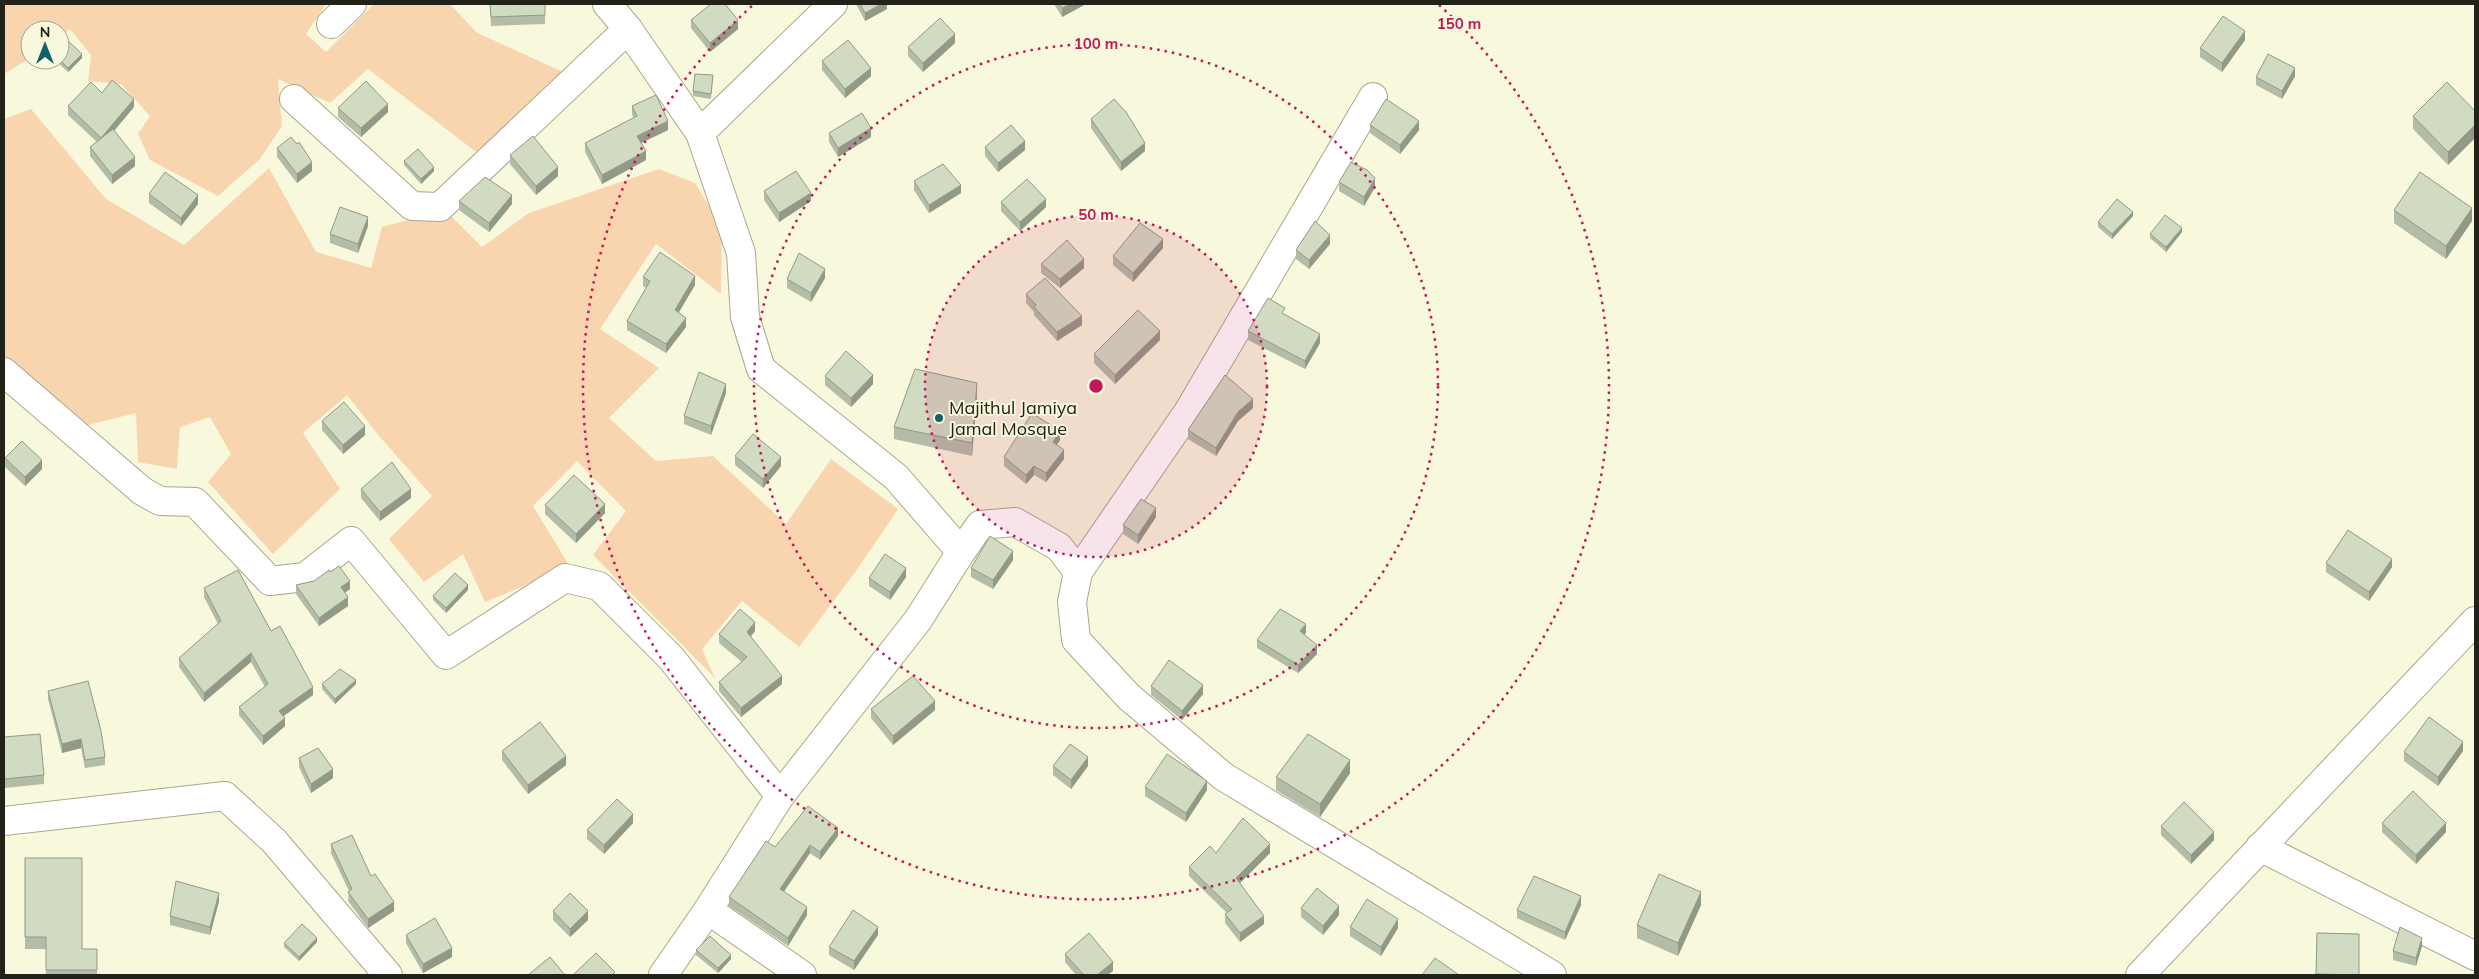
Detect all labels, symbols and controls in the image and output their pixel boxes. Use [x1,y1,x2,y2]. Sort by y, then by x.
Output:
text: 150 m [1437,14,1481,33]
north arrow [20,20,70,70]
text: N [40,23,50,41]
text: 100 m [1074,34,1118,53]
text: 50 m [1078,205,1114,224]
centre of rings [1087,377,1105,395]
place label: Majithul Jamiya Jamal Mosque [949,396,1077,440]
marker: Majithul Jamiya Jamal Mosque [933,412,945,424]

